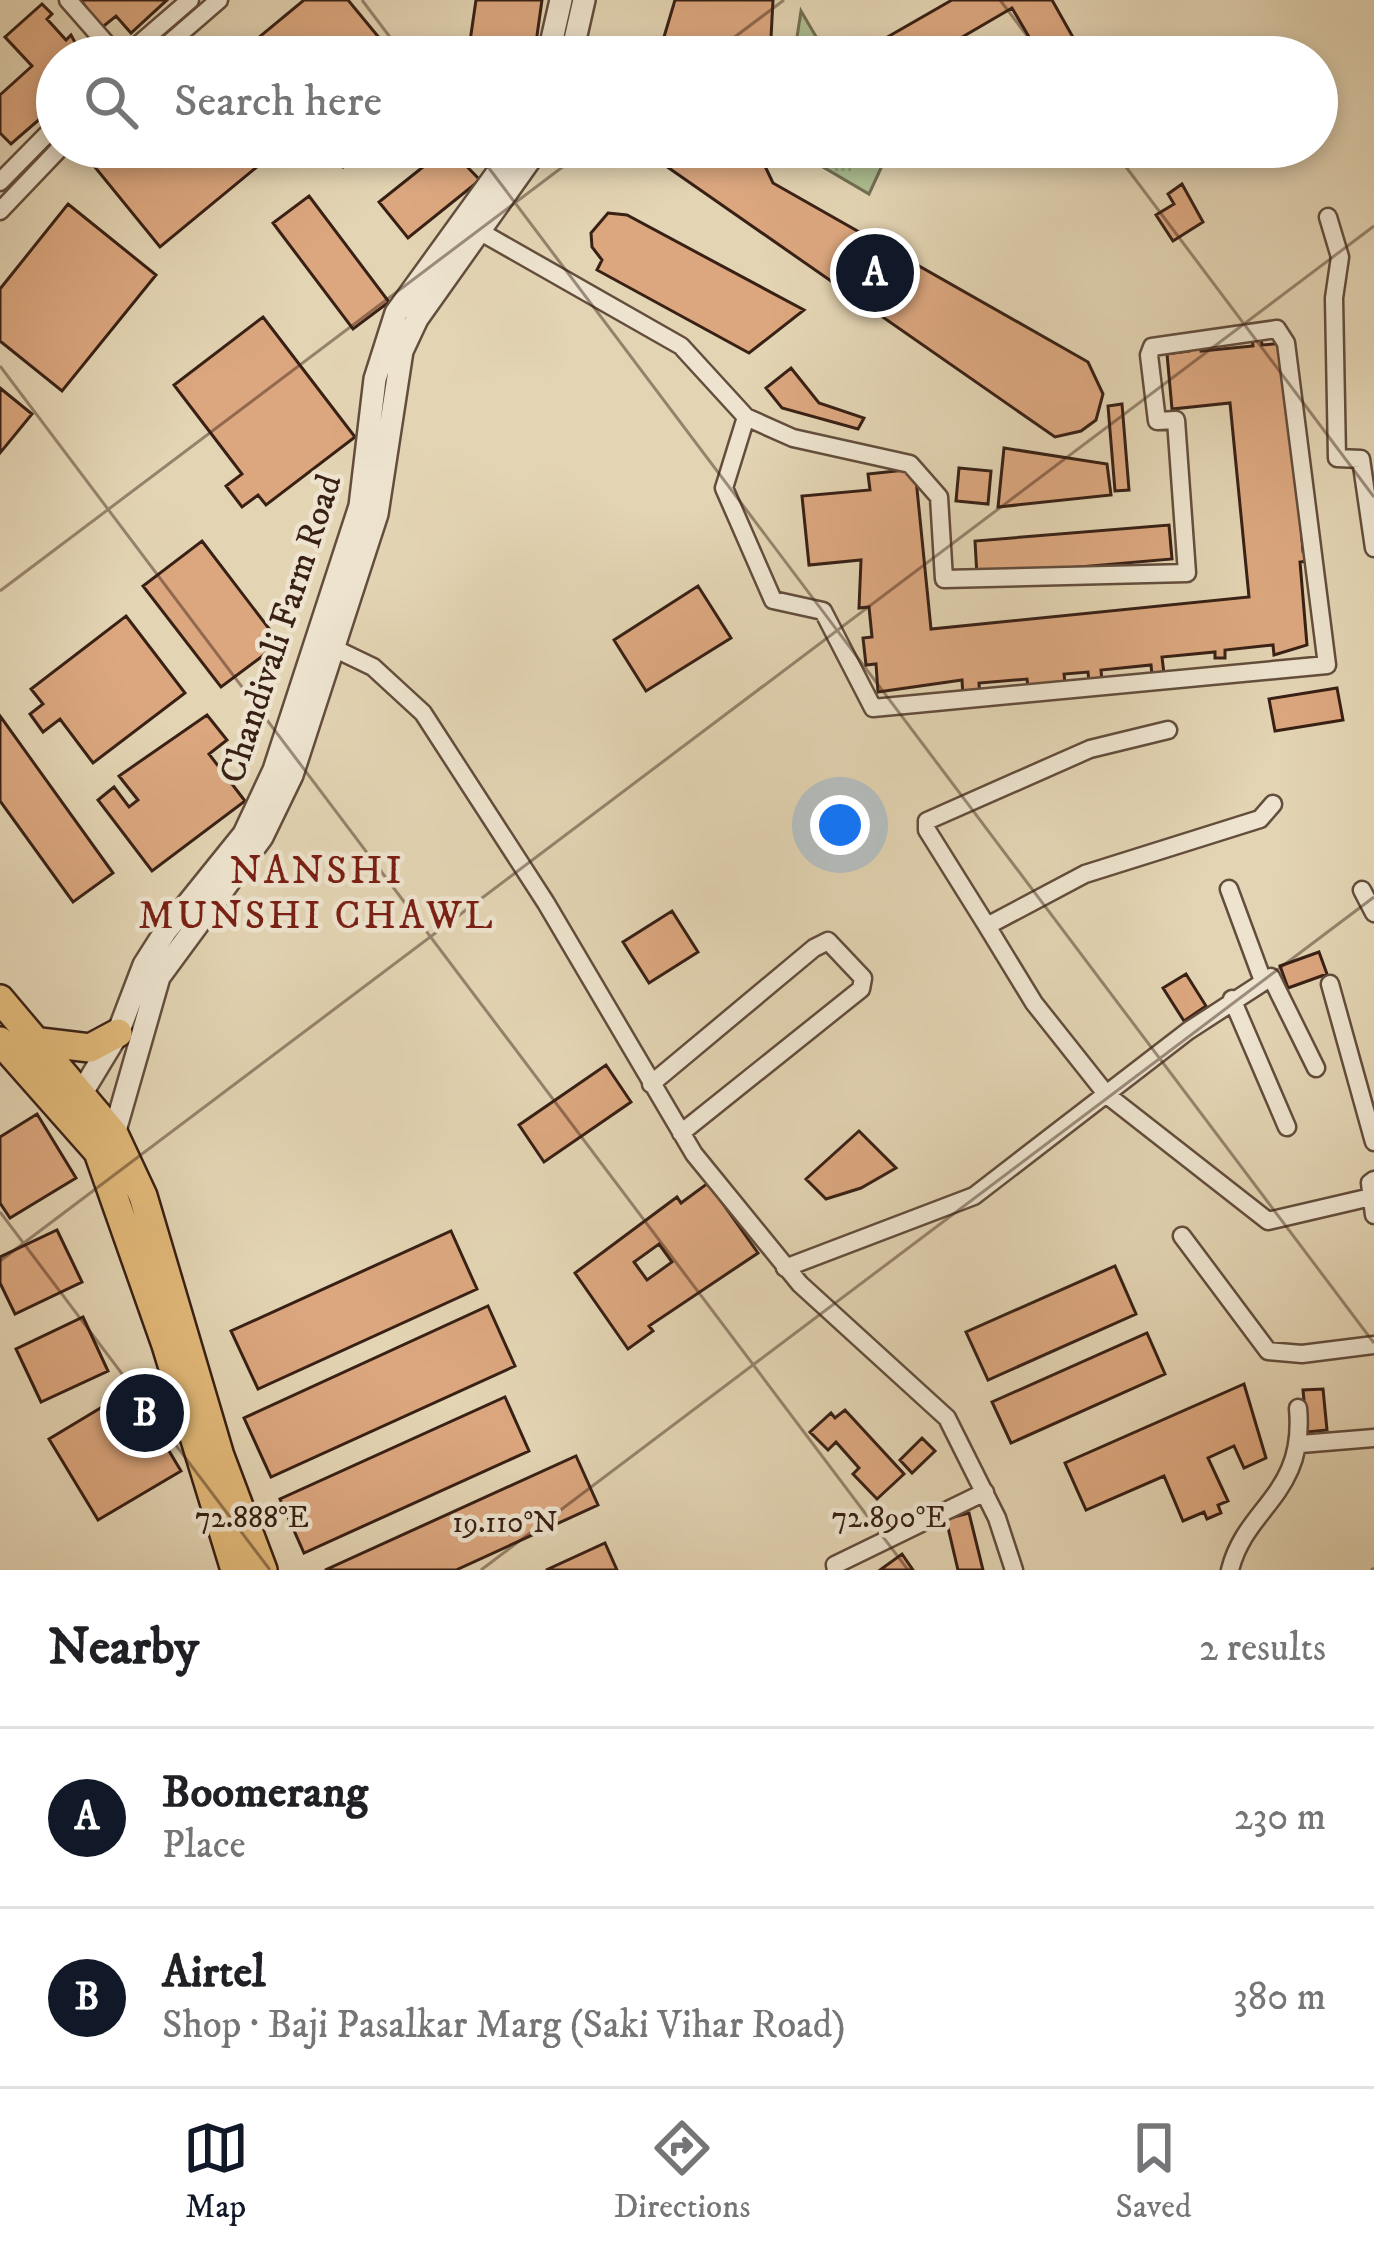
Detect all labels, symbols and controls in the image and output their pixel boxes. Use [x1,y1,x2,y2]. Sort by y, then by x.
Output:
search box [36,36,1338,168]
icon: search [78,69,144,135]
text: Search here [174,74,382,130]
pin: A [836,228,914,318]
street label: Chandivali Farm Road [210,469,353,789]
your location [810,795,870,855]
district label: NANSHI MUNSHI CHAWL [138,847,496,941]
pin: B [106,1368,184,1458]
text: 72.888°E [195,1500,309,1537]
text: 72.890°E [831,1500,947,1537]
text: 19.110°N [452,1505,558,1542]
text: Nearby [48,1616,199,1680]
text: 2 results [1199,1624,1326,1673]
text: Boomerang [162,1765,368,1821]
text: A [75,1793,99,1842]
text: 230 m [1234,1793,1326,1842]
text: Place [162,1821,246,1870]
text: Airtel [162,1945,266,2001]
text: B [75,1973,99,2022]
text: 380 m [1233,1973,1326,2022]
text: Shop · Baji Pasalkar Marg (Saki Vihar Road) [162,2001,846,2050]
tab: Map [183,2115,249,2228]
tab: Directions [614,2115,750,2228]
tab: Saved [1116,2115,1191,2228]

